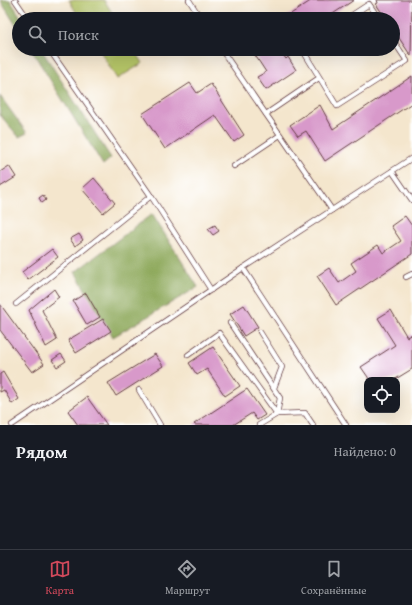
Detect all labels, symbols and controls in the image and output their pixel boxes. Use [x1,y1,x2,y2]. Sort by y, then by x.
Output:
search box [12,12,400,56]
icon: search [26,23,48,45]
text: Поиск [58,24,99,45]
map controls [364,377,400,413]
button: locate [364,377,400,413]
text: Рядом [16,439,67,464]
text: Найдено: 0 [334,442,396,461]
tab: Карта [45,558,74,598]
tab: Маршрут [165,558,210,598]
tab: Сохранённые [301,558,366,598]

